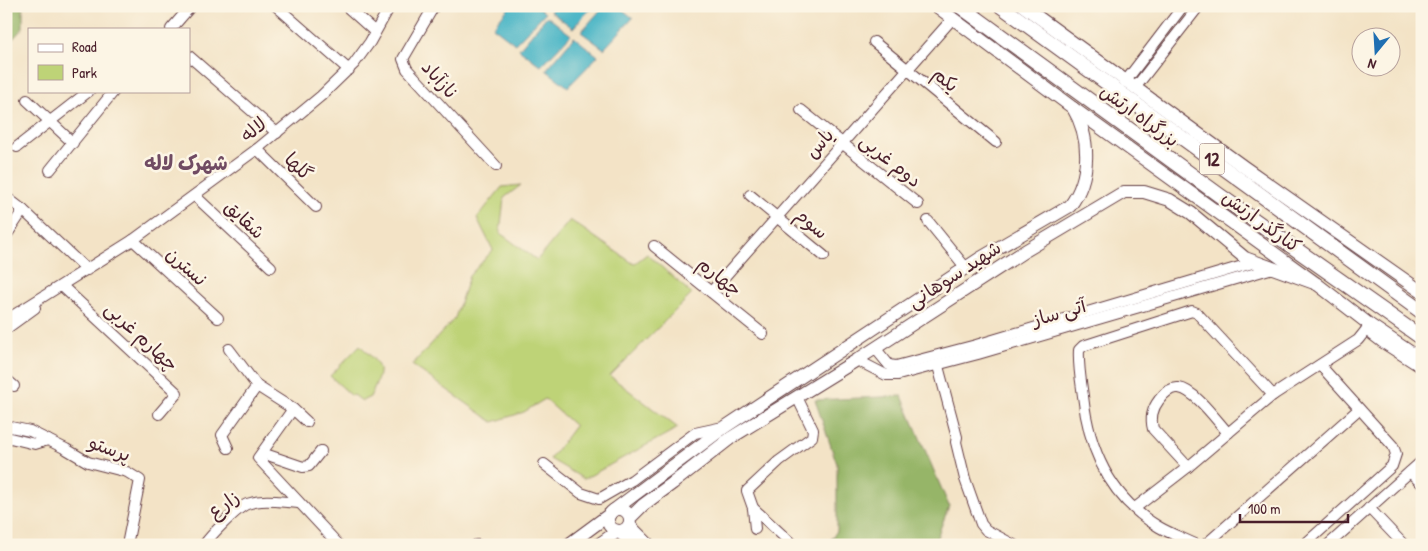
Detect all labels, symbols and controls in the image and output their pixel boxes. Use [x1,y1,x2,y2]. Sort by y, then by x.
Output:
legend [28,28,190,92]
north arrow [1350,28,1400,78]
text: Road [72,36,97,57]
street label: نازآباد [416,54,464,104]
text: N [1365,54,1378,75]
street label: یکم [926,60,965,99]
text: Park [72,62,97,83]
street label: بزرگراه ارتش [1095,77,1185,153]
street label: لاله [234,110,272,148]
street label: یاس [799,122,839,164]
street label: دوم غربی [853,127,927,194]
road number: 12 [1200,144,1224,174]
street label: گلها [279,146,319,186]
district label: شهرک لاله [144,149,228,176]
street label: کنارگذر ارتش [1217,184,1307,258]
street label: شقایق [219,194,271,244]
street label: سوم [789,201,834,246]
street label: شهید سوهانی [902,234,1006,314]
street label: نسترن [161,241,213,291]
street label: چهارم [691,250,748,303]
street label: آتی ساز [1027,292,1090,333]
street label: چهارم غربی [98,295,184,378]
street label: پرستو [85,428,134,468]
street label: زارع [202,484,245,525]
scale bar [1240,491,1348,523]
text: 100 m [1248,498,1281,519]

